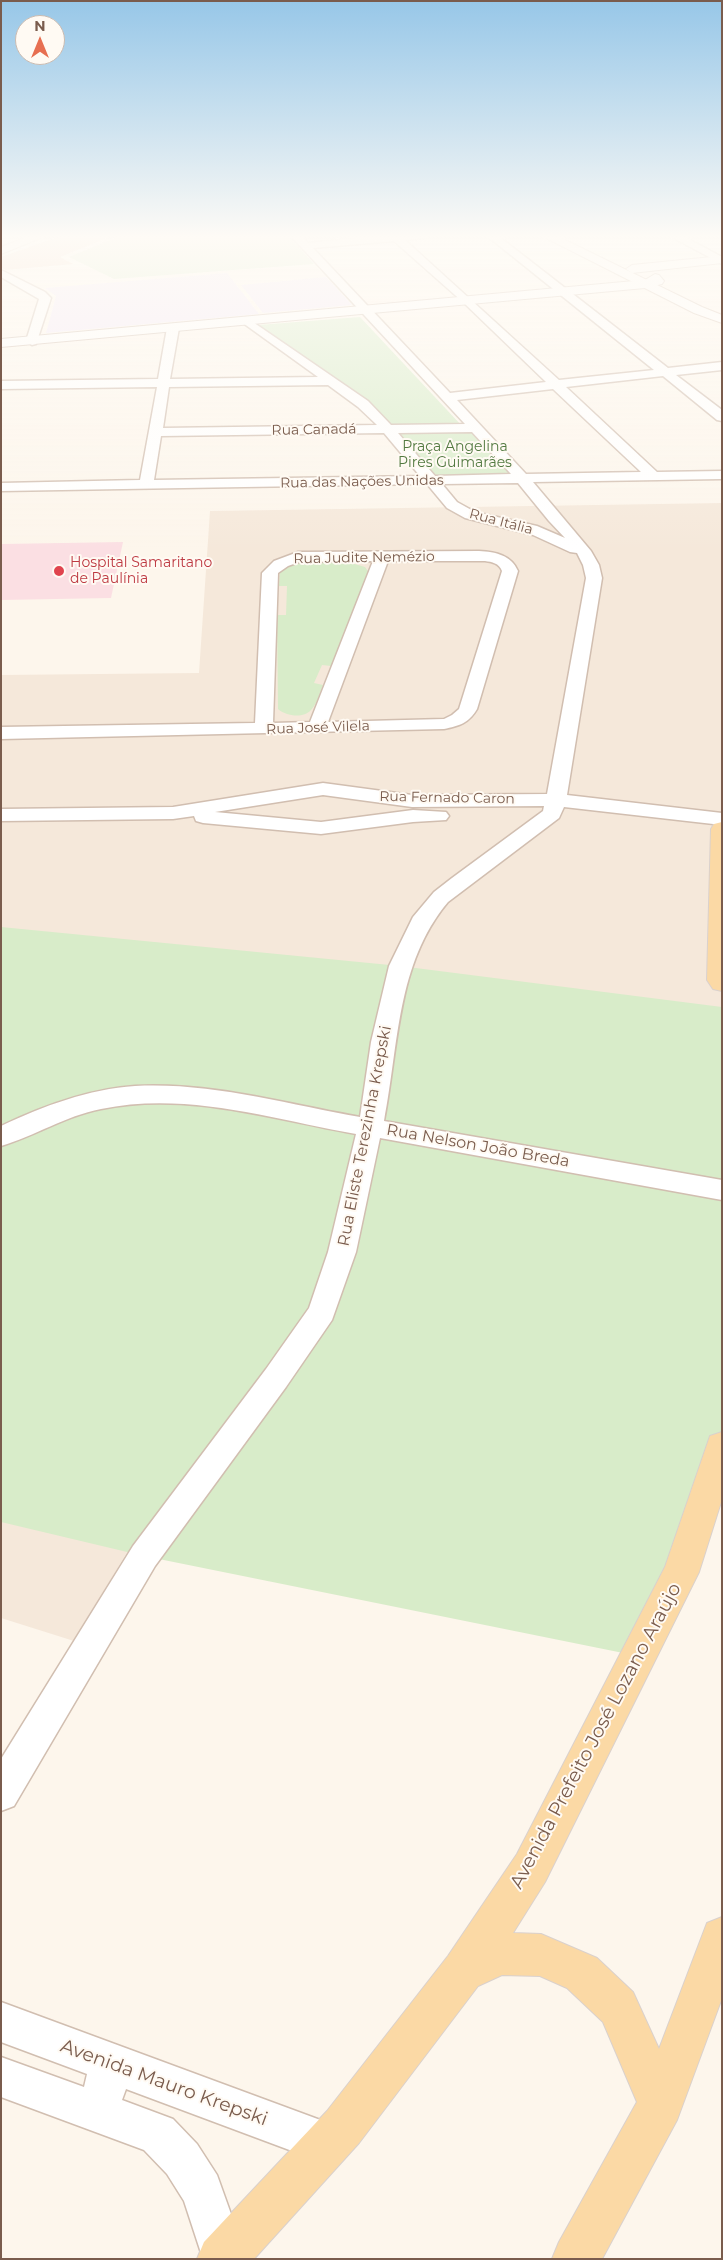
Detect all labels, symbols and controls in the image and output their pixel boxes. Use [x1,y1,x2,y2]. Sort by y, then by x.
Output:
north arrow [15,15,65,65]
text: N [34,17,46,35]
street label: Rua Canadá [271,421,357,439]
park label: Praça Angelina Pires Guimarães [398,439,512,472]
street label: Rua das Nações Unidas [280,472,444,492]
street label: Rua Itália [467,505,535,539]
street label: Rua Judite Nemézio [293,548,435,568]
place label: Hospital Samaritano de Paulínia [70,555,212,588]
marker: Hospital Samaritano de Paulínia [52,564,66,578]
street label: Rua José Vilela [266,718,370,738]
street label: Rua Fernado Caron [379,788,515,808]
street label: Rua Eliste Terezinha Krepski [334,1024,396,1248]
street label: Rua Nelson João Breda [385,1120,571,1172]
street label: Avenida Prefeito José Lozano Araújo [505,1579,687,1893]
street label: Avenida Mauro Krepski [57,2035,271,2131]

